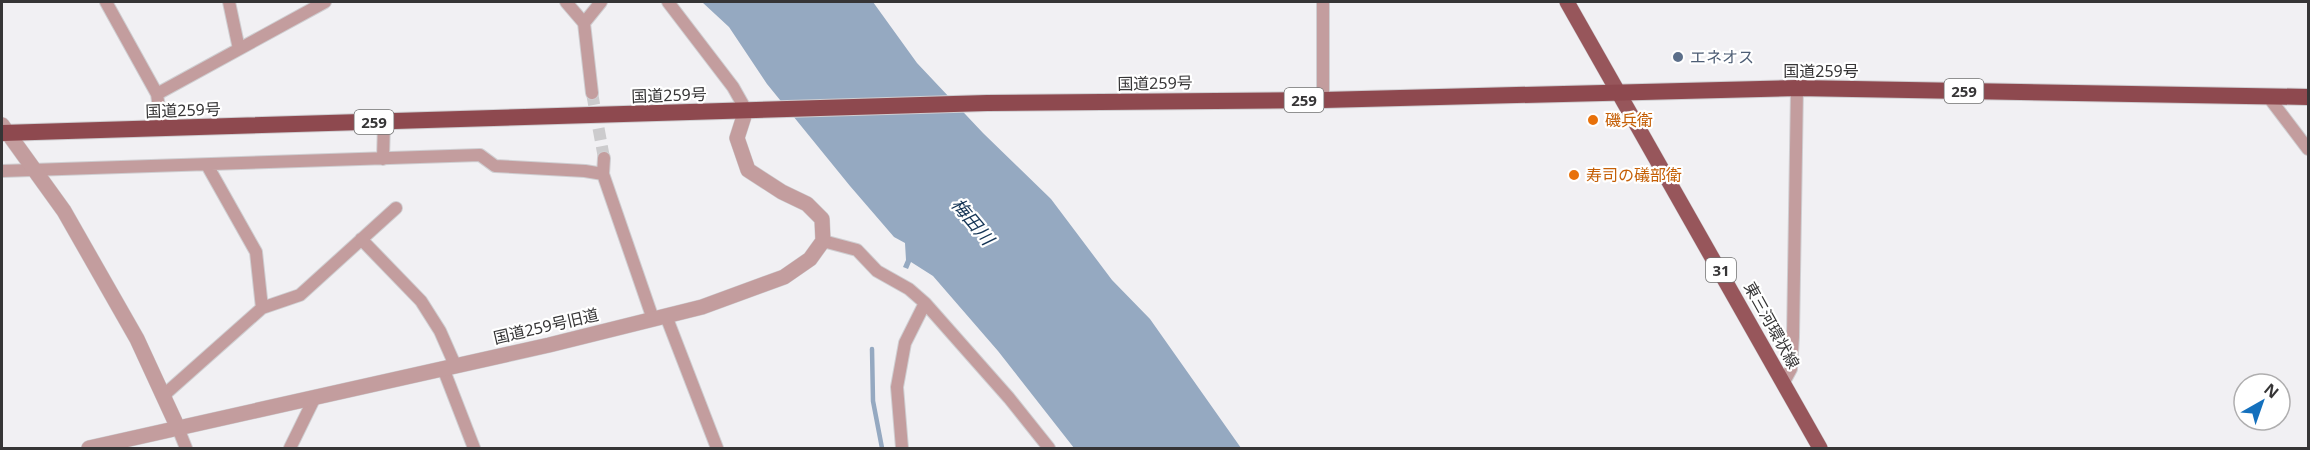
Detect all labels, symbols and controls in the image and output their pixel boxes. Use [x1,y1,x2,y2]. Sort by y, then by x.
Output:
place label: エネオス [1690,46,1754,68]
marker: エネオス [1671,50,1685,64]
street label: 国道259号 [1783,60,1859,82]
street label: 国道259号 [1117,71,1193,95]
road number: 259 [1944,79,1984,103]
street label: 国道259号 [631,83,707,107]
road number: 259 [1284,88,1324,112]
street label: 国道259号 [145,98,221,122]
place label: 磯兵衛 [1605,109,1653,131]
road number: 259 [354,110,394,134]
marker: 磯兵衛 [1586,113,1600,127]
place label: 寿司の礒部衛 [1586,164,1682,186]
marker: 寿司の礒部衛 [1567,168,1581,182]
water label: 梅田川 [946,193,1001,251]
road number: 31 [1706,258,1736,282]
street label: 東三河環状線 [1739,278,1805,372]
street label: 国道259号旧道 [491,303,601,349]
north arrow [2232,372,2292,432]
text: N [2260,378,2284,403]

